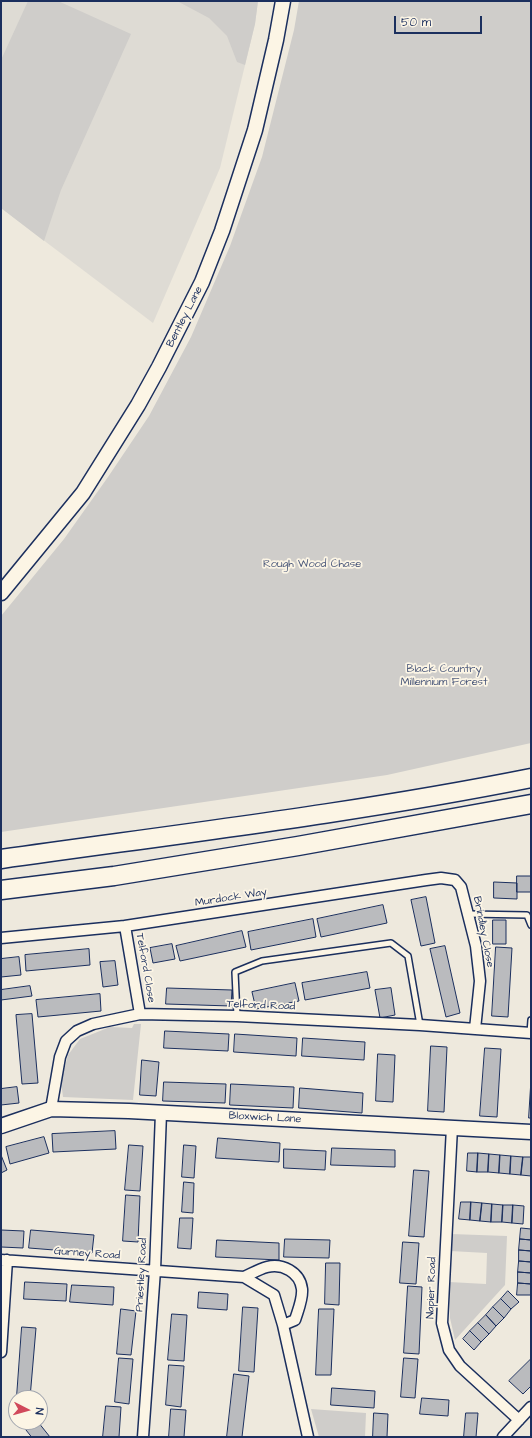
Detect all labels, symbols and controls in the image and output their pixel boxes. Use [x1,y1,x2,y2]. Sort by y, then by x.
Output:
scale bar [396,8,484,34]
text: 50 m [401,14,431,31]
street label: Bentley Lane [164,284,206,350]
park label: Rough Wood Chase [263,558,361,572]
park label: Black Country Millennium Forest [400,663,488,689]
street label: Murdock Way [194,886,268,910]
street label: Brindley Close [470,895,496,969]
street label: Telford Close [132,932,158,1004]
street label: Telford Road [226,998,296,1014]
street label: Bloxwich Lane [228,1110,302,1126]
street label: Priestley Road [133,1238,151,1312]
street label: Gurney Road [53,1245,121,1263]
street label: Napier Road [424,1257,440,1319]
north arrow [8,1390,48,1430]
text: N [32,1407,47,1415]

